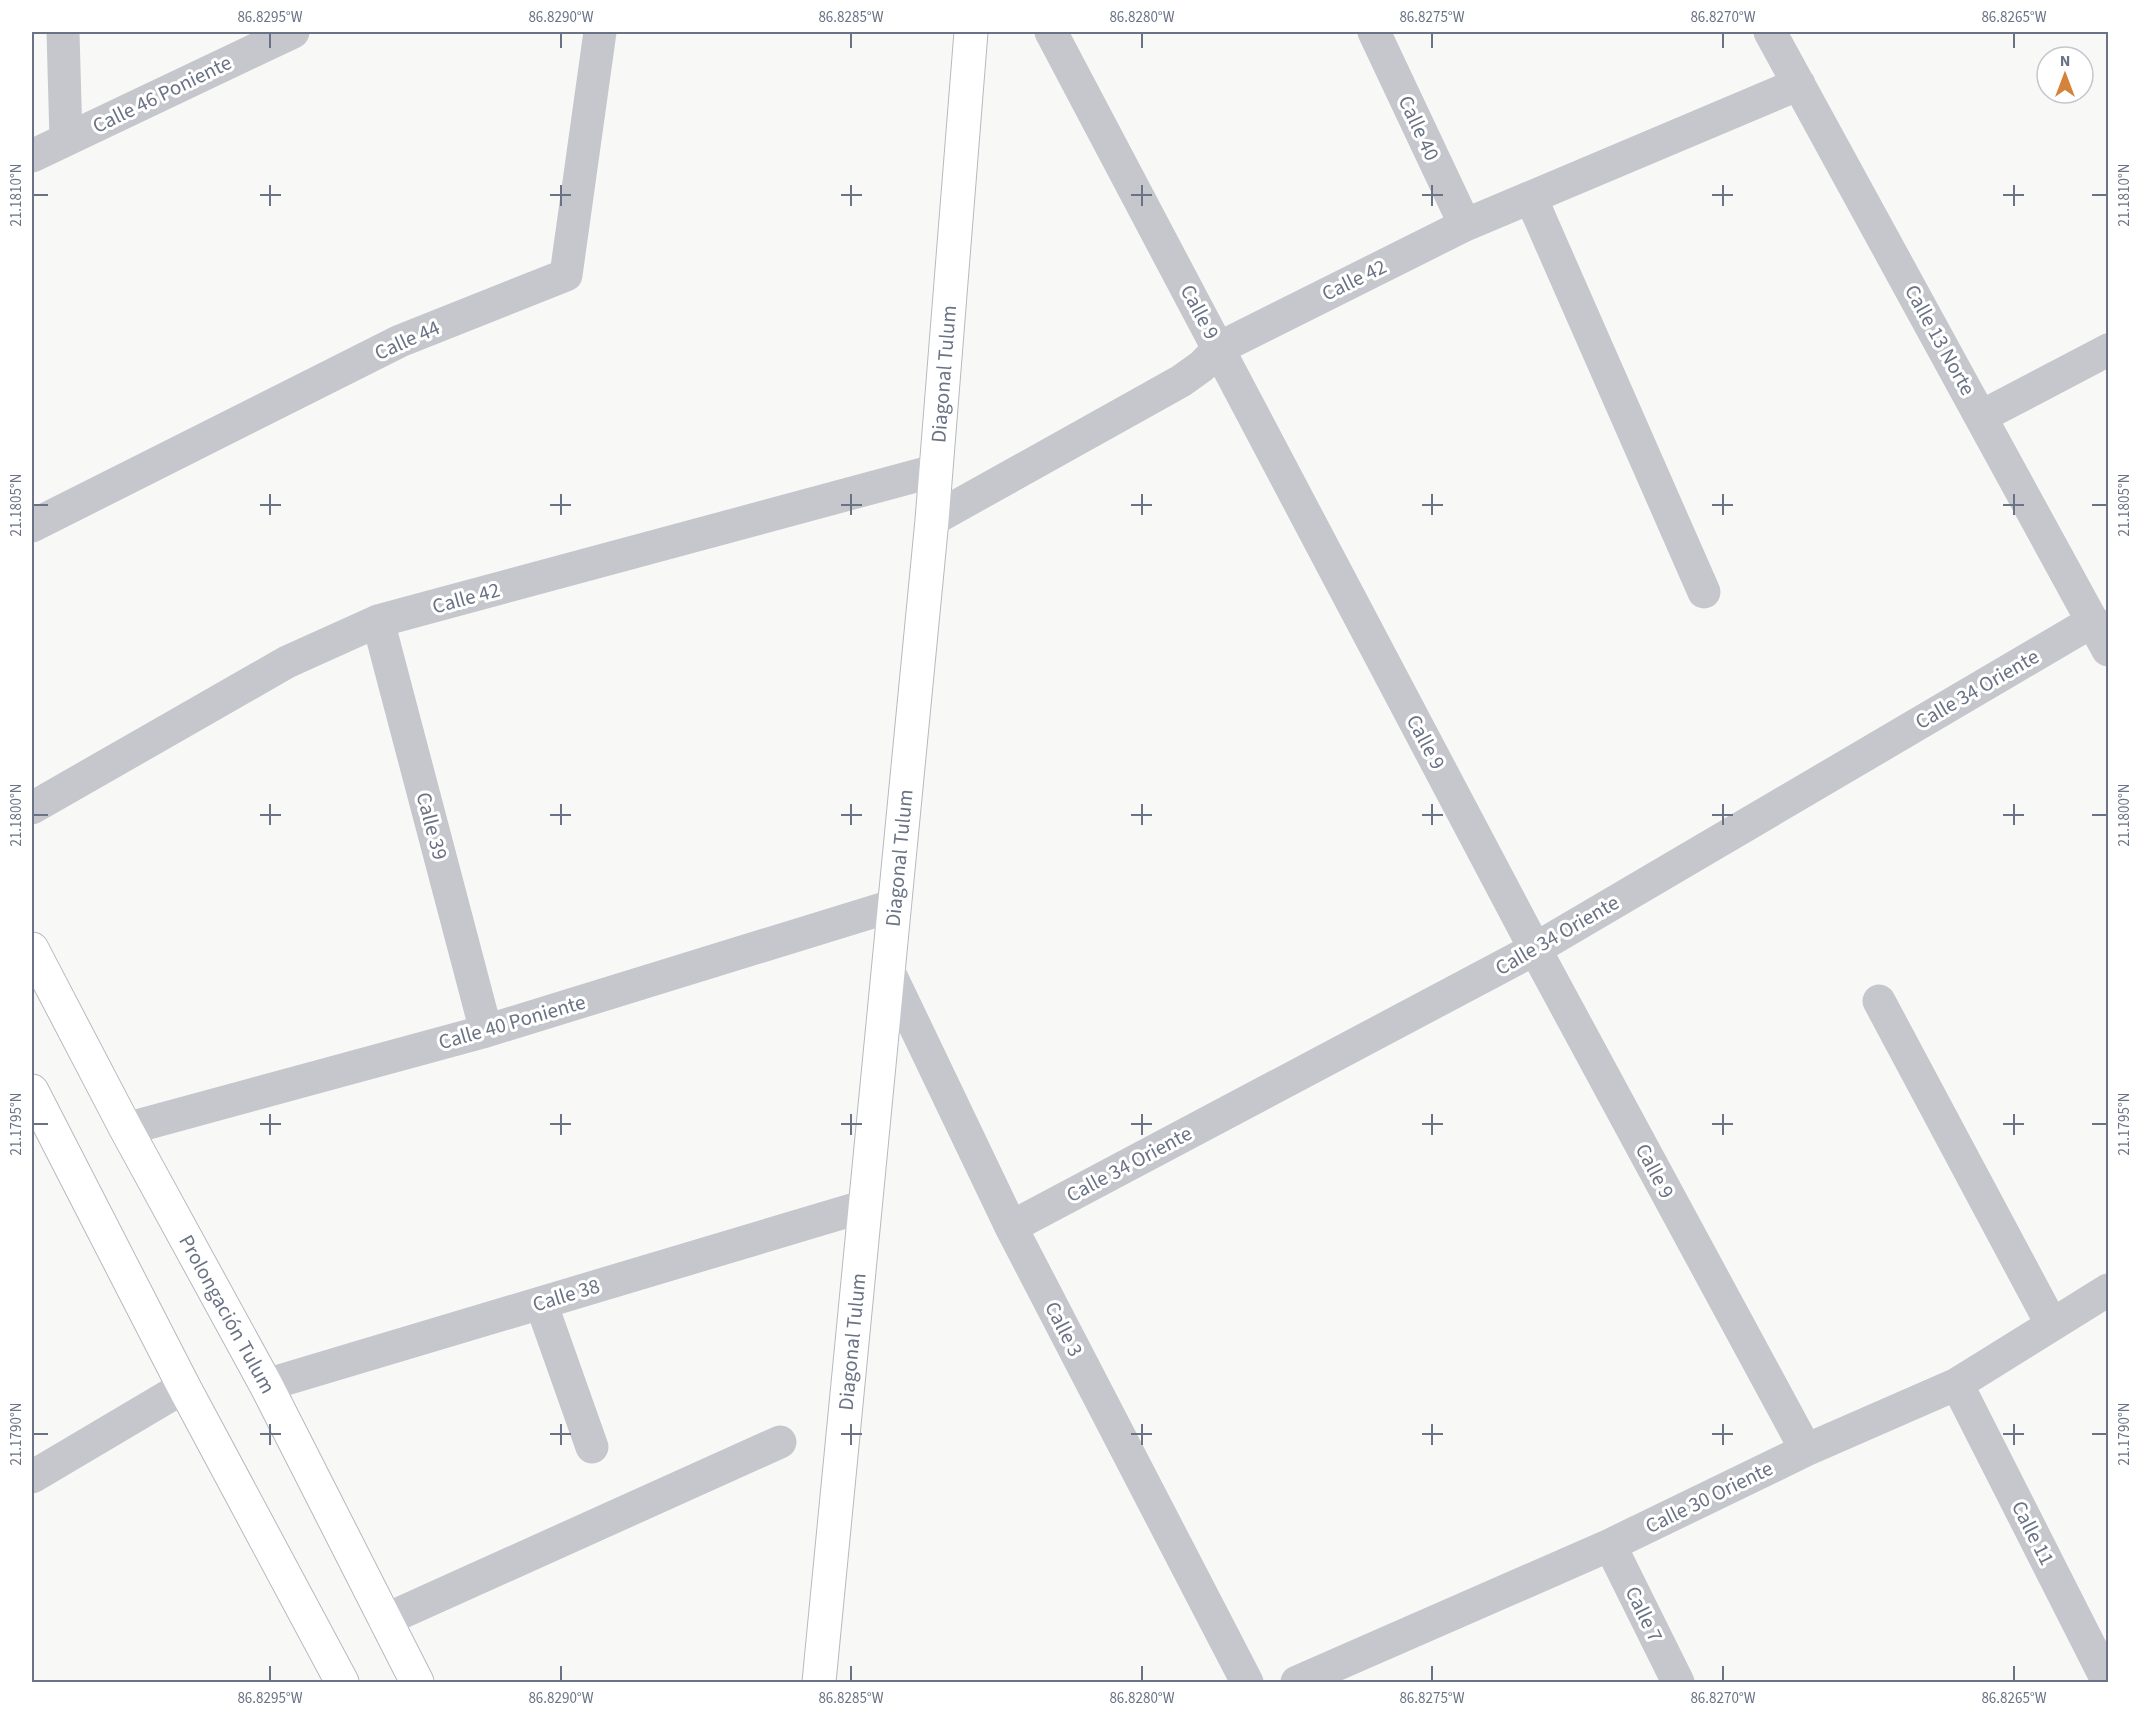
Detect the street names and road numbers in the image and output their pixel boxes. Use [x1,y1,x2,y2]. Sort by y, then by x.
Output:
street label: Calle 46 Poniente [87,47,237,141]
street label: Calle 40 [1391,90,1447,166]
street label: Calle 42 [1317,251,1391,309]
street label: Calle 9 [1173,279,1227,345]
street label: Calle 13 Norte [1897,279,1983,401]
street label: Diagonal Tulum [923,304,964,444]
street label: Calle 44 [369,312,445,368]
street label: Calle 42 [429,575,503,621]
street label: Calle 34 Oriente [1910,641,2044,737]
street label: Calle 9 [1399,709,1453,775]
street label: Diagonal Tulum [878,788,921,928]
street label: Calle 39 [409,789,455,863]
street label: Calle 34 Oriente [1490,887,1624,983]
street label: Calle 40 Poniente [435,987,589,1057]
street label: Calle 34 Oriente [1061,1118,1197,1210]
street label: Calle 9 [1628,1138,1682,1204]
street label: Prolongación Tulum [172,1229,283,1399]
street label: Calle 38 [529,1271,603,1319]
street label: Diagonal Tulum [830,1271,874,1412]
street label: Calle 3 [1037,1296,1091,1362]
street label: Calle 30 Oriente [1640,1453,1778,1541]
street label: Calle 11 [2004,1496,2062,1570]
street label: Calle 7 [1618,1581,1670,1647]

